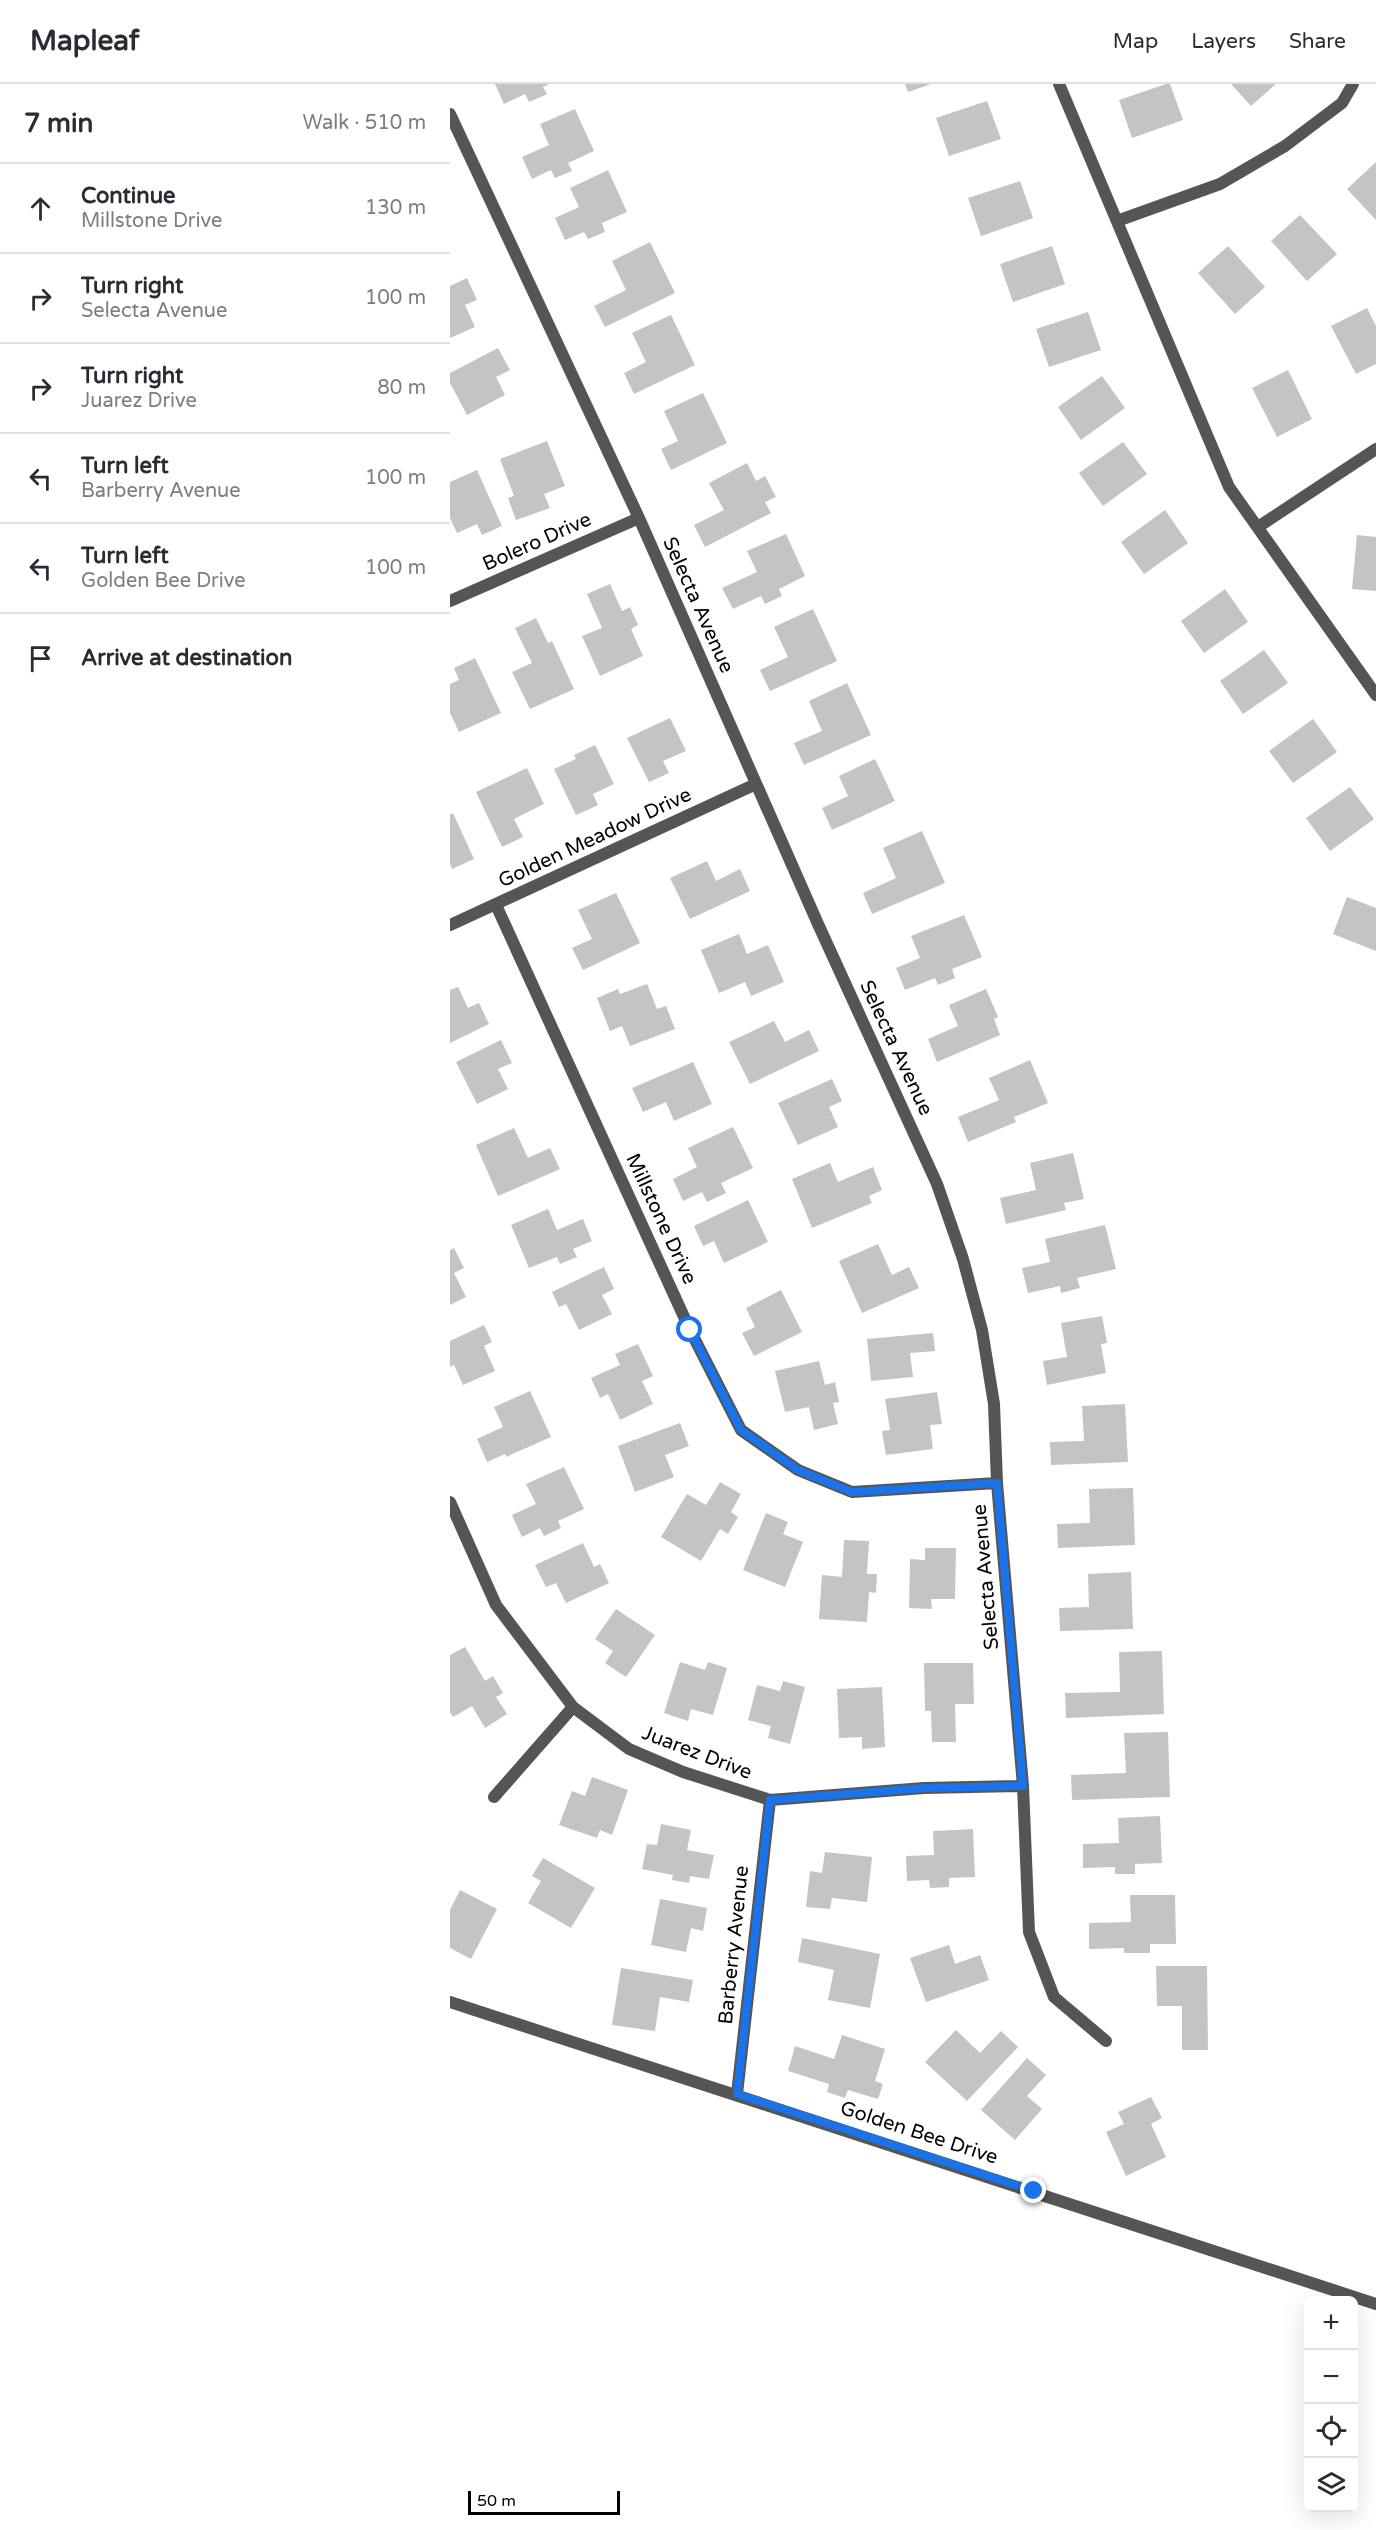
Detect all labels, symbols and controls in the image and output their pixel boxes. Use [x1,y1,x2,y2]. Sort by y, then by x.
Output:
text: Mapleaf [30,24,139,58]
text: Map [1113,29,1158,54]
text: Layers [1191,29,1256,54]
text: Share [1289,29,1346,54]
text: 7 min [24,108,93,139]
text: Walk · 510 m [303,111,426,135]
text: Continue [81,183,176,209]
icon: ahead [24,192,57,225]
text: 130 m [365,196,426,220]
text: Millstone Drive [81,209,222,233]
text: Turn right [81,273,183,299]
icon: right [24,282,57,315]
text: 100 m [365,286,426,310]
text: Selecta Avenue [81,299,227,323]
text: Turn right [81,363,183,389]
icon: right [24,372,57,405]
text: 80 m [377,376,426,400]
text: Juarez Drive [81,389,197,413]
text: Turn left [81,453,169,479]
icon: left [24,462,57,495]
text: 100 m [365,466,426,490]
text: Barberry Avenue [81,479,241,503]
street label: Bolero Drive [479,507,595,577]
street label: Selecta Avenue [657,533,739,677]
text: Turn left [81,543,169,569]
icon: left [24,552,57,585]
text: 100 m [365,556,426,580]
text: Golden Bee Drive [81,569,245,593]
icon: arrive [24,642,57,675]
text: Arrive at destination [81,645,292,671]
street label: Golden Meadow Drive [495,783,695,893]
street label: Selecta Avenue [854,977,938,1119]
street label: Millstone Drive [620,1150,702,1288]
route start [676,1316,702,1342]
street label: Selecta Avenue [968,1503,1004,1651]
street label: Juarez Drive [639,1721,755,1785]
street label: Barberry Avenue [714,1864,754,2026]
street label: Golden Bee Drive [837,2096,1001,2170]
route end [1020,2177,1046,2203]
map controls [1304,2296,1358,2512]
button: + [1304,2296,1358,2350]
button: − [1304,2350,1358,2404]
button: locate [1304,2404,1358,2458]
button: layers [1304,2458,1358,2512]
scale bar [468,2488,620,2516]
text: 50 m [477,2491,516,2511]

